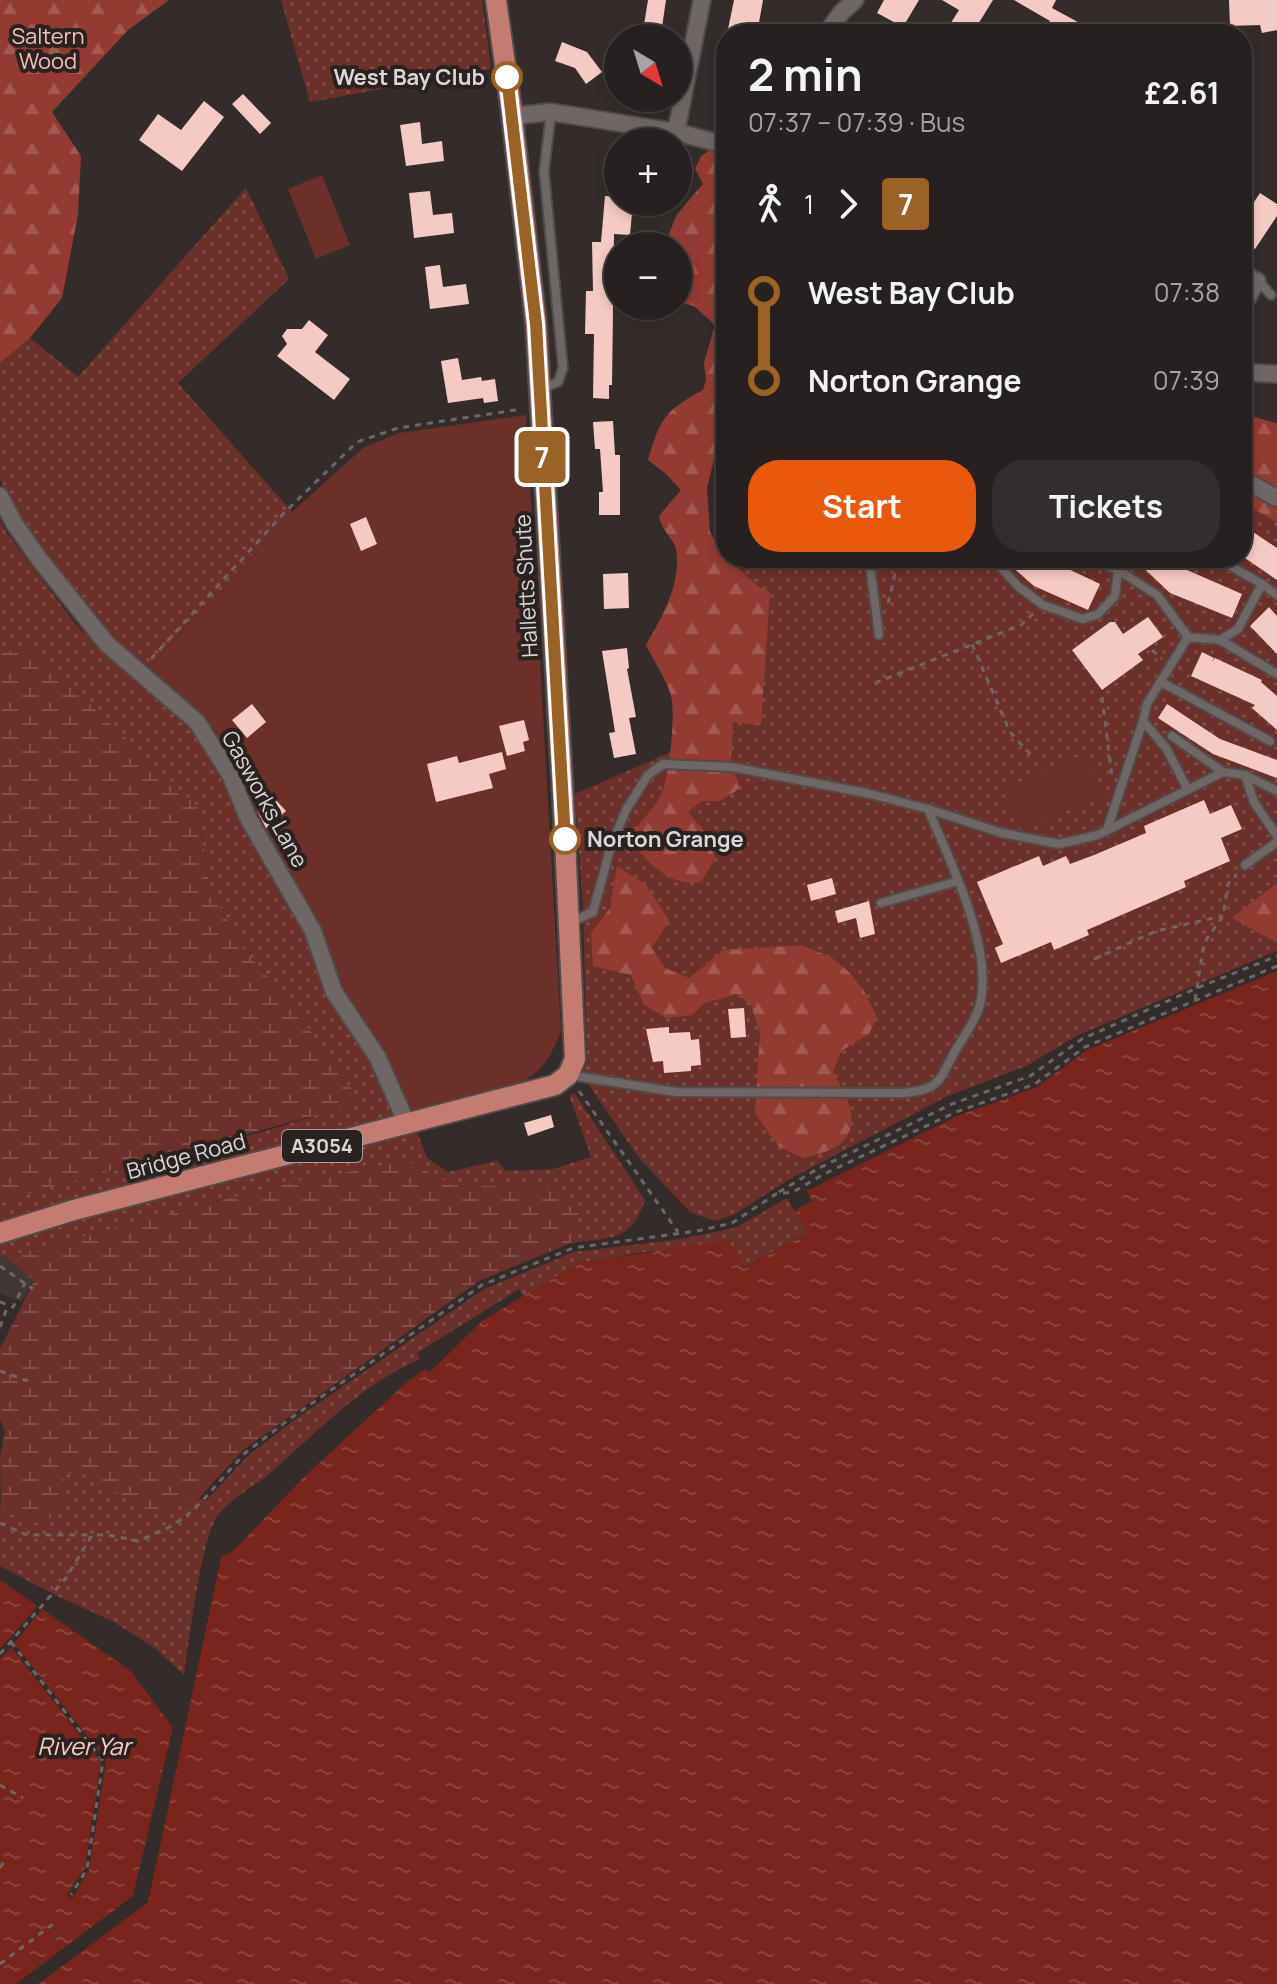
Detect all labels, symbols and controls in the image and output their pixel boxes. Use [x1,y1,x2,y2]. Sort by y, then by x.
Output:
park label: Saltern Wood [11,21,85,76]
north arrow [604,24,692,112]
map controls [604,24,692,320]
text: 2 min [748,44,862,104]
place label: West Bay Club [333,62,485,92]
marker: West Bay Club [492,62,522,92]
text: £2.61 [1145,72,1220,113]
text: 07:37 – 07:39 · Bus [748,104,965,140]
button: + [604,128,692,216]
icon: walk [748,182,792,226]
icon: forward [826,182,870,226]
text: 7 [898,185,913,223]
text: 1 [804,186,814,222]
button: − [604,232,692,320]
text: West Bay Club [808,272,1015,313]
text: 07:38 [1154,274,1220,310]
text: Norton Grange [808,360,1022,401]
text: 07:39 [1153,362,1220,398]
line badge: 7 [516,431,568,483]
text: 7 [535,438,549,476]
button: Start [748,460,976,552]
button: Tickets [992,460,1220,552]
street label: Halletts Shute [507,513,545,658]
street label: Gasworks Lane [215,725,315,873]
marker: Norton Grange [550,824,580,854]
place label: Norton Grange [587,824,744,854]
street label: Bridge Road [123,1126,249,1186]
road number: A3054 [282,1130,362,1162]
water label: River Yar [37,1729,134,1762]

